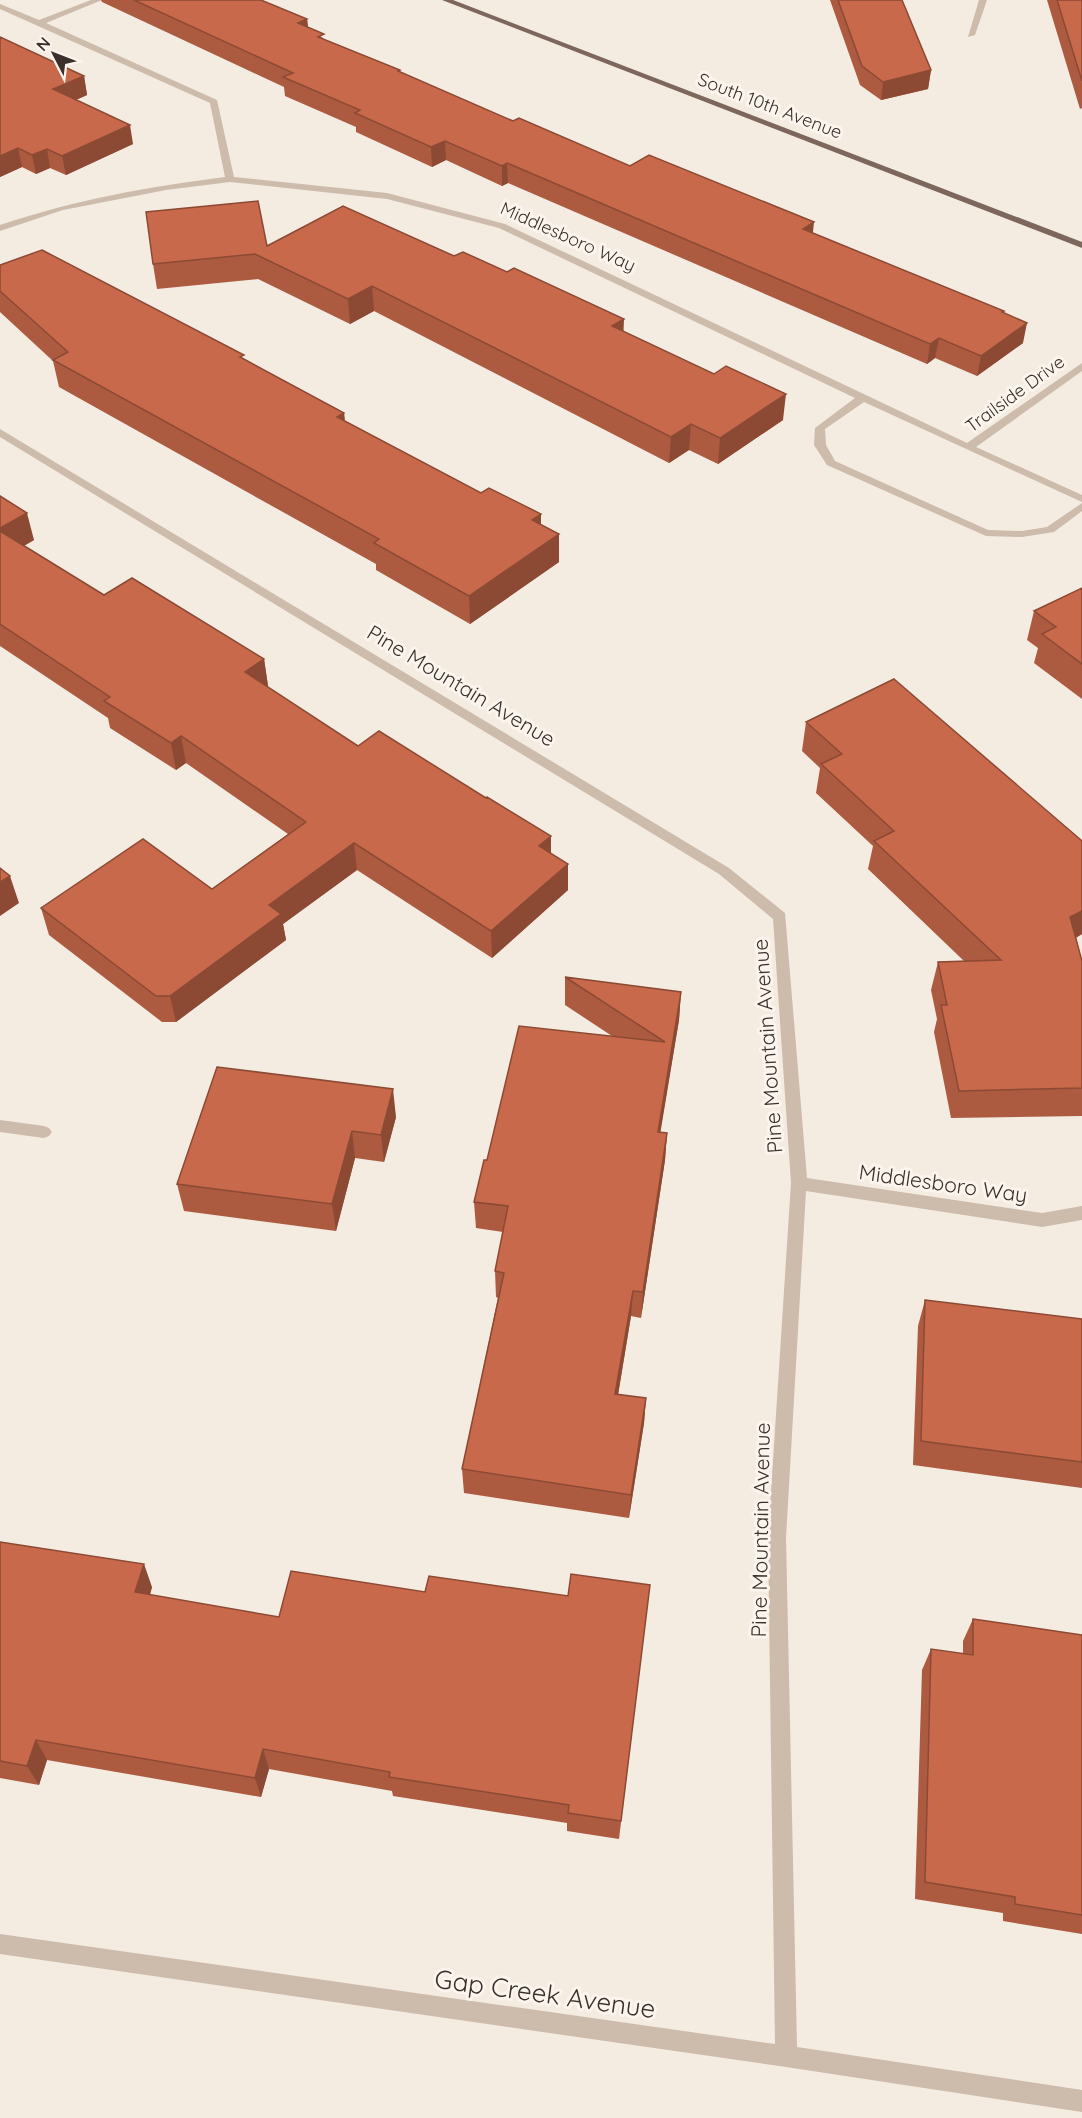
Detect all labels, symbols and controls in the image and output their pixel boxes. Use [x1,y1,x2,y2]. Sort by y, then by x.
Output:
north arrow [24,24,84,84]
text: N [31,33,54,55]
street label: South 10th Avenue [695,67,846,144]
street label: Middlesboro Way [497,196,639,277]
street label: Trailside Drive [961,350,1069,437]
street label: Pine Mountain Avenue [363,619,560,752]
street label: Pine Mountain Avenue [747,938,787,1154]
street label: Middlesboro Way [857,1158,1029,1208]
street label: Pine Mountain Avenue [745,1422,775,1638]
street label: Gap Creek Avenue [432,1962,658,2025]

